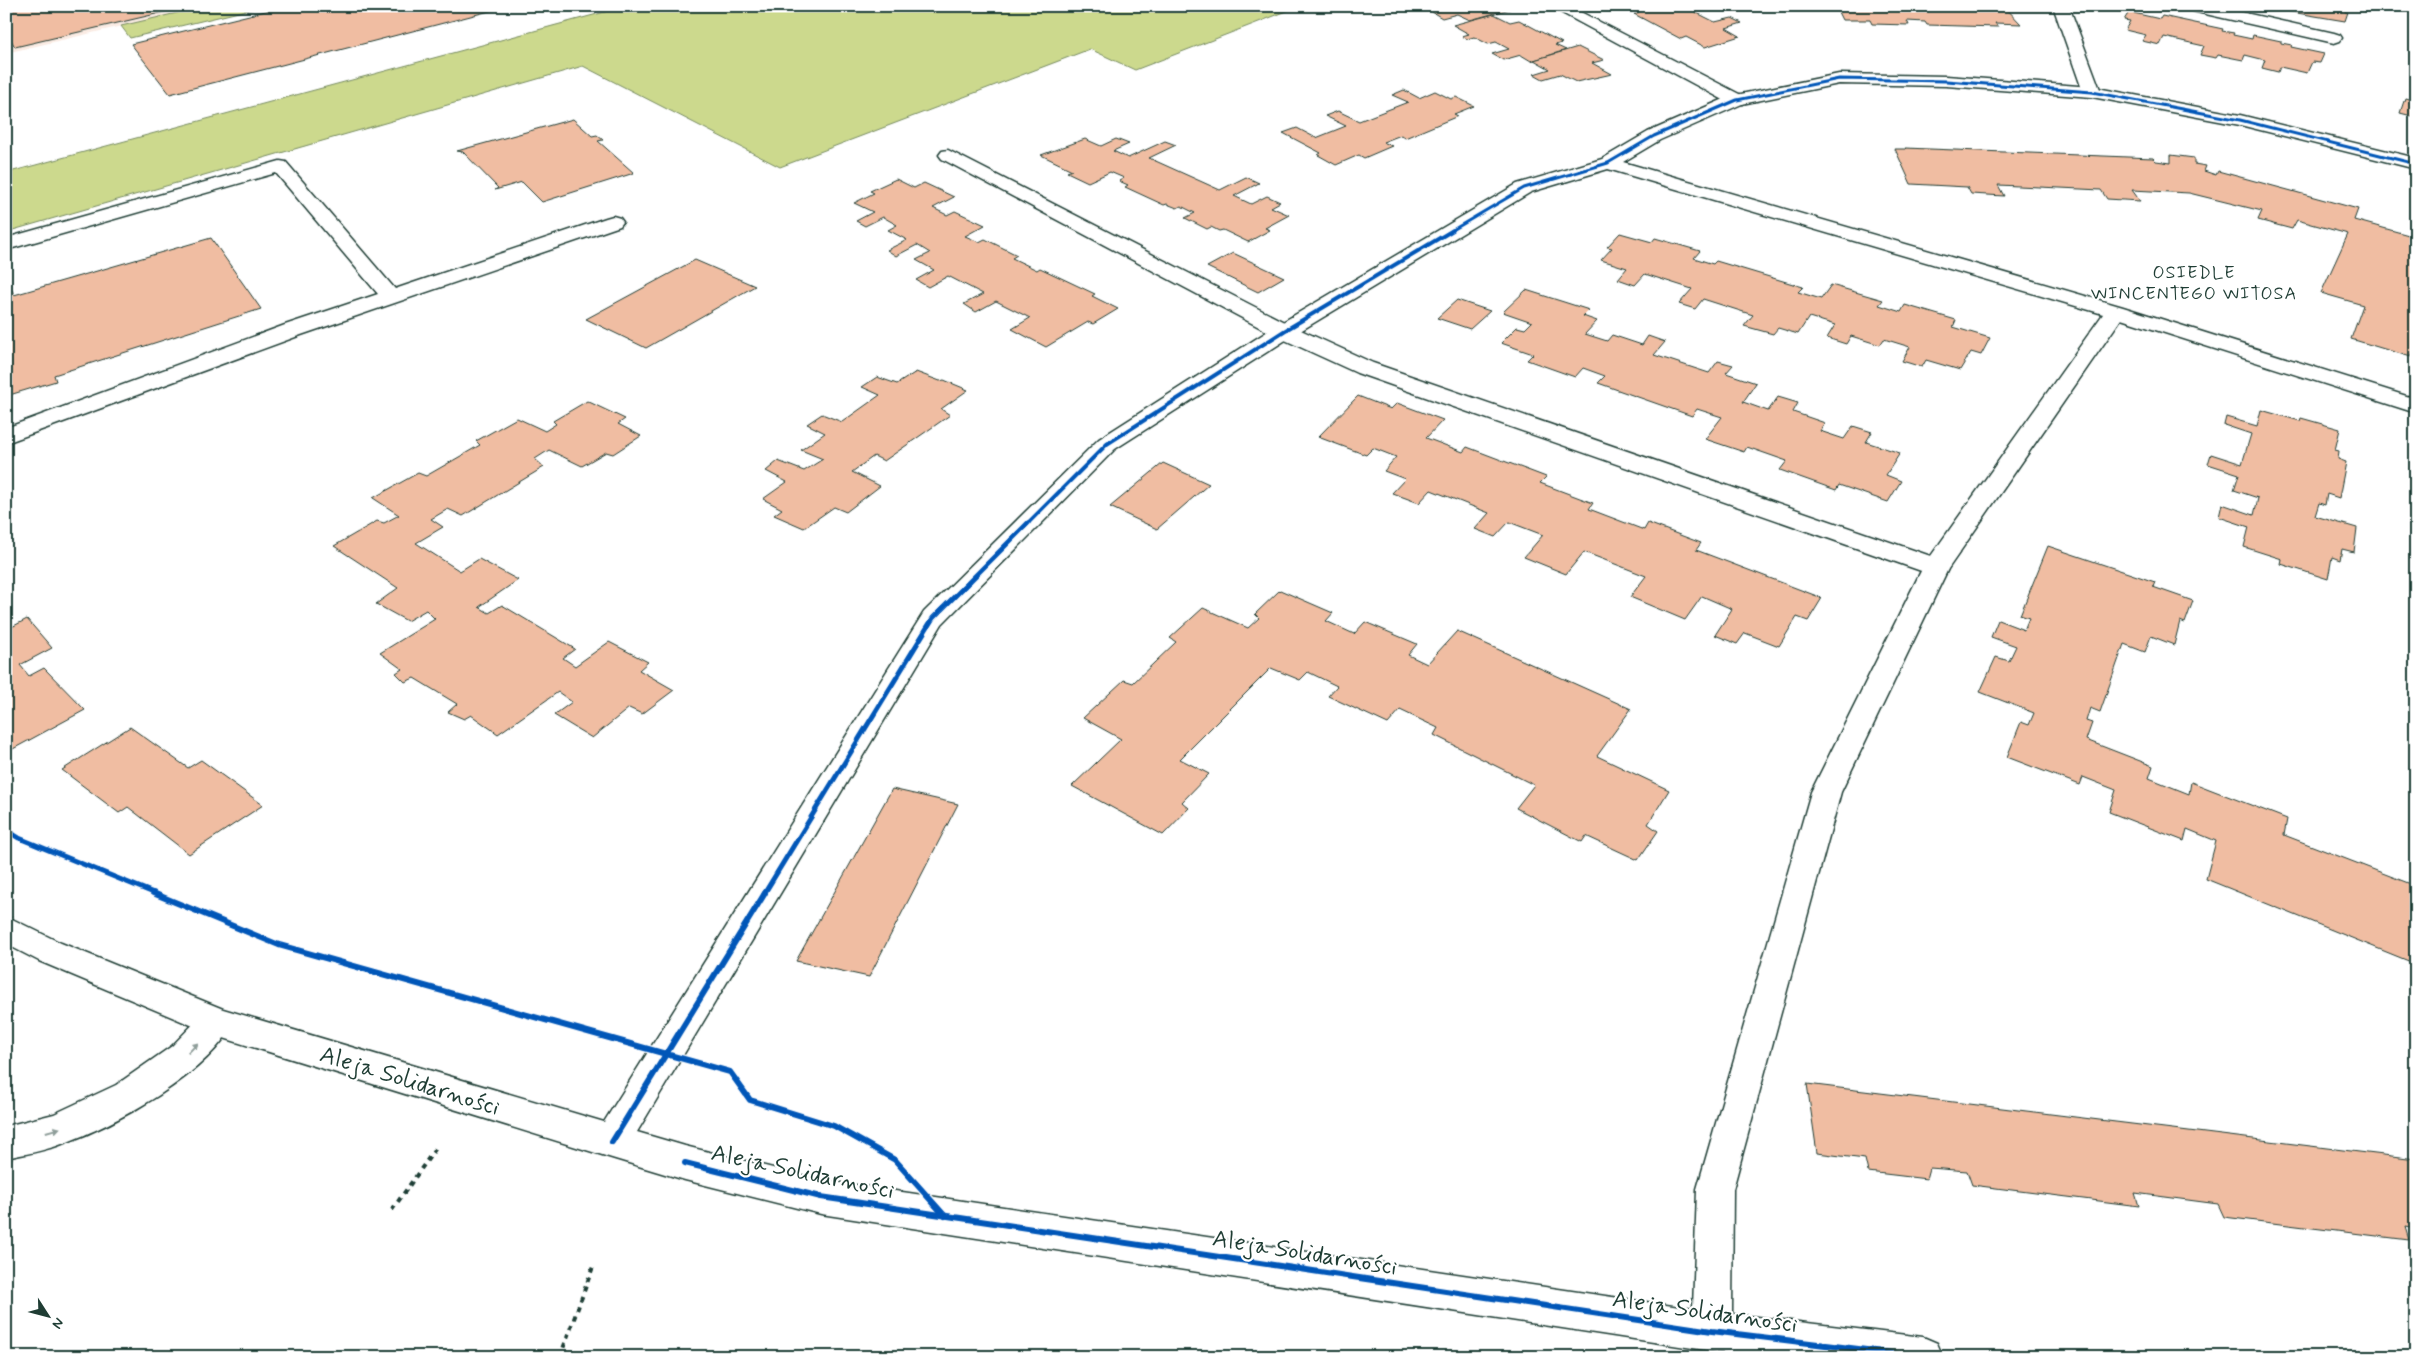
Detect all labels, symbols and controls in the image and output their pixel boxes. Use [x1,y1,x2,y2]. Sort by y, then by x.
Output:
district label: OSIEDLE WINCENTEGO WITOSA [2091,261,2297,306]
street label: Aleja Solidarności [316,1039,503,1124]
one-way arrow [187,1042,199,1054]
one-way arrow [46,1125,61,1133]
street label: Aleja Solidarności [708,1138,897,1207]
street label: Aleja Solidarności [1210,1224,1399,1283]
street label: Aleja Solidarności [1610,1284,1799,1341]
north arrow [22,1290,72,1340]
text: N [48,1314,68,1332]

